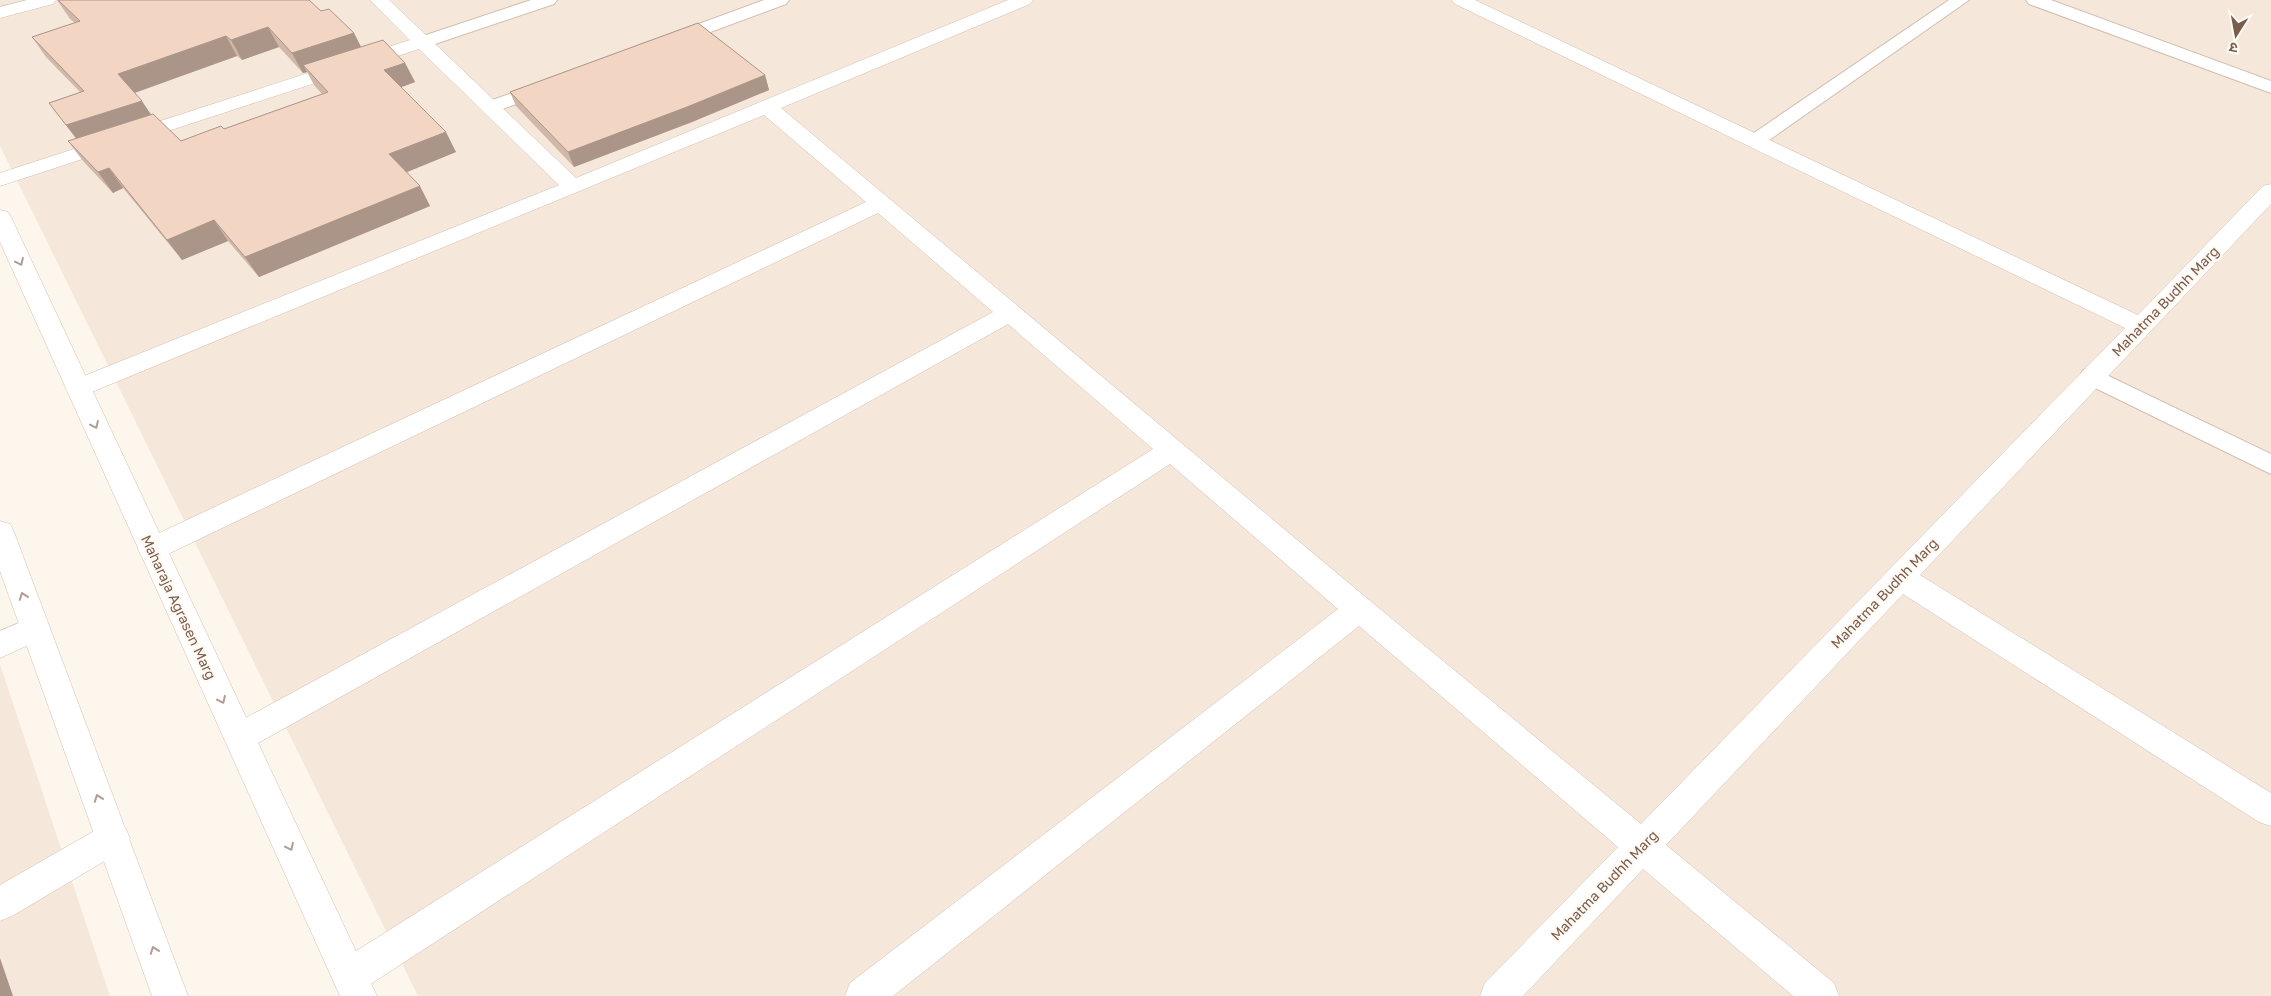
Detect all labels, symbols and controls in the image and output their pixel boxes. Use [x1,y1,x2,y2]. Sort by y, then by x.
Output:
north arrow [2211,10,2261,60]
text: उ [2227,39,2239,57]
street label: Mahatma Budhh Marg [2108,242,2222,360]
one-way arrow [14,257,25,266]
one-way arrow [89,420,100,429]
street label: Maharaja Agrasen Marg [138,532,220,682]
street label: Mahatma Budhh Marg [1827,534,1941,652]
one-way arrow [19,592,29,601]
one-way arrow [216,695,227,704]
one-way arrow [94,794,104,802]
street label: Mahatma Budhh Marg [1547,826,1661,944]
one-way arrow [284,842,295,851]
one-way arrow [150,946,160,955]

